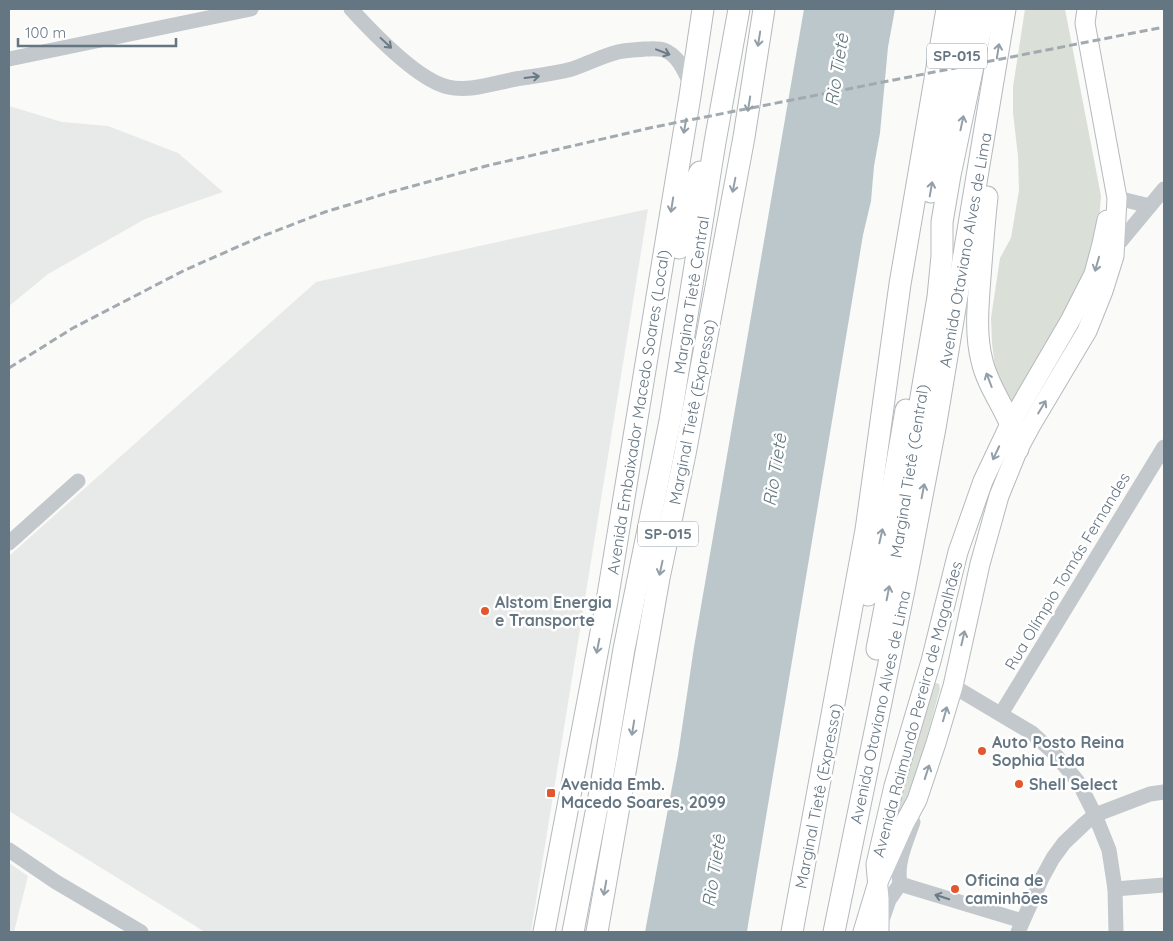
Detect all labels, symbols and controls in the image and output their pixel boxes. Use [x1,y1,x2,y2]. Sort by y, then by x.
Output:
scale bar [18,15,175,47]
text: 100 m [25,23,66,42]
one-way arrow [754,31,764,47]
water label: Rio Tietê [819,31,854,108]
one-way arrow [379,37,392,49]
one-way arrow [993,43,1003,59]
road number: SP-015 [927,44,987,68]
one-way arrow [655,48,670,57]
one-way arrow [524,72,540,82]
one-way arrow [744,95,754,111]
one-way arrow [957,115,967,131]
one-way arrow [679,118,689,134]
street label: Avenida Otaviano Alves de Lima [934,131,996,369]
one-way arrow [729,177,739,193]
one-way arrow [927,181,937,197]
one-way arrow [666,196,676,212]
street label: Margina Tietê Central [669,214,713,376]
street label: Avenida Embaixador Macedo Soares (Local) [602,248,674,576]
one-way arrow [1091,255,1101,271]
street label: Marginal Tietê (Expressa) [664,318,720,506]
one-way arrow [984,373,993,388]
street label: Marginal Tietê (Central) [885,383,933,559]
one-way arrow [1037,400,1047,414]
water label: Rio Tietê [757,431,792,508]
one-way arrow [991,445,1001,460]
street label: Rua Olímpio Tomás Fernandes [1000,469,1134,673]
one-way arrow [919,483,928,499]
road number: SP-015 [638,522,698,546]
one-way arrow [877,528,887,544]
street label: Avenida Raimundo Pereira de Magalhães [868,559,966,859]
one-way arrow [656,560,665,576]
one-way arrow [884,585,893,601]
street label: Avenida Otaviano Alves de Lima [845,588,915,826]
place label: Alstom Energia e Transporte [495,592,612,630]
marker: Alstom Energia e Transporte [479,605,491,617]
one-way arrow [959,630,969,646]
one-way arrow [593,638,603,654]
street label: Marginal Tietê (Expressa) [790,702,846,890]
one-way arrow [940,707,950,723]
one-way arrow [627,720,637,736]
place label: Auto Posto Reina Sophia Ltda [992,732,1124,770]
marker: Auto Posto Reina Sophia Ltda [976,745,988,757]
one-way arrow [923,765,932,780]
place label: Avenida Emb. Macedo Soares, 2099 [561,774,726,812]
place label: Shell Select [1029,774,1118,794]
marker: Shell Select [1013,778,1025,790]
marker: Avenida Emb. Macedo Soares, 2099 [545,787,557,799]
water label: Rio Tietê [696,832,731,909]
place label: Oficina de caminhões [965,870,1048,908]
one-way arrow [600,880,610,896]
marker: Oficina de caminhões [949,883,961,895]
one-way arrow [934,892,950,901]

